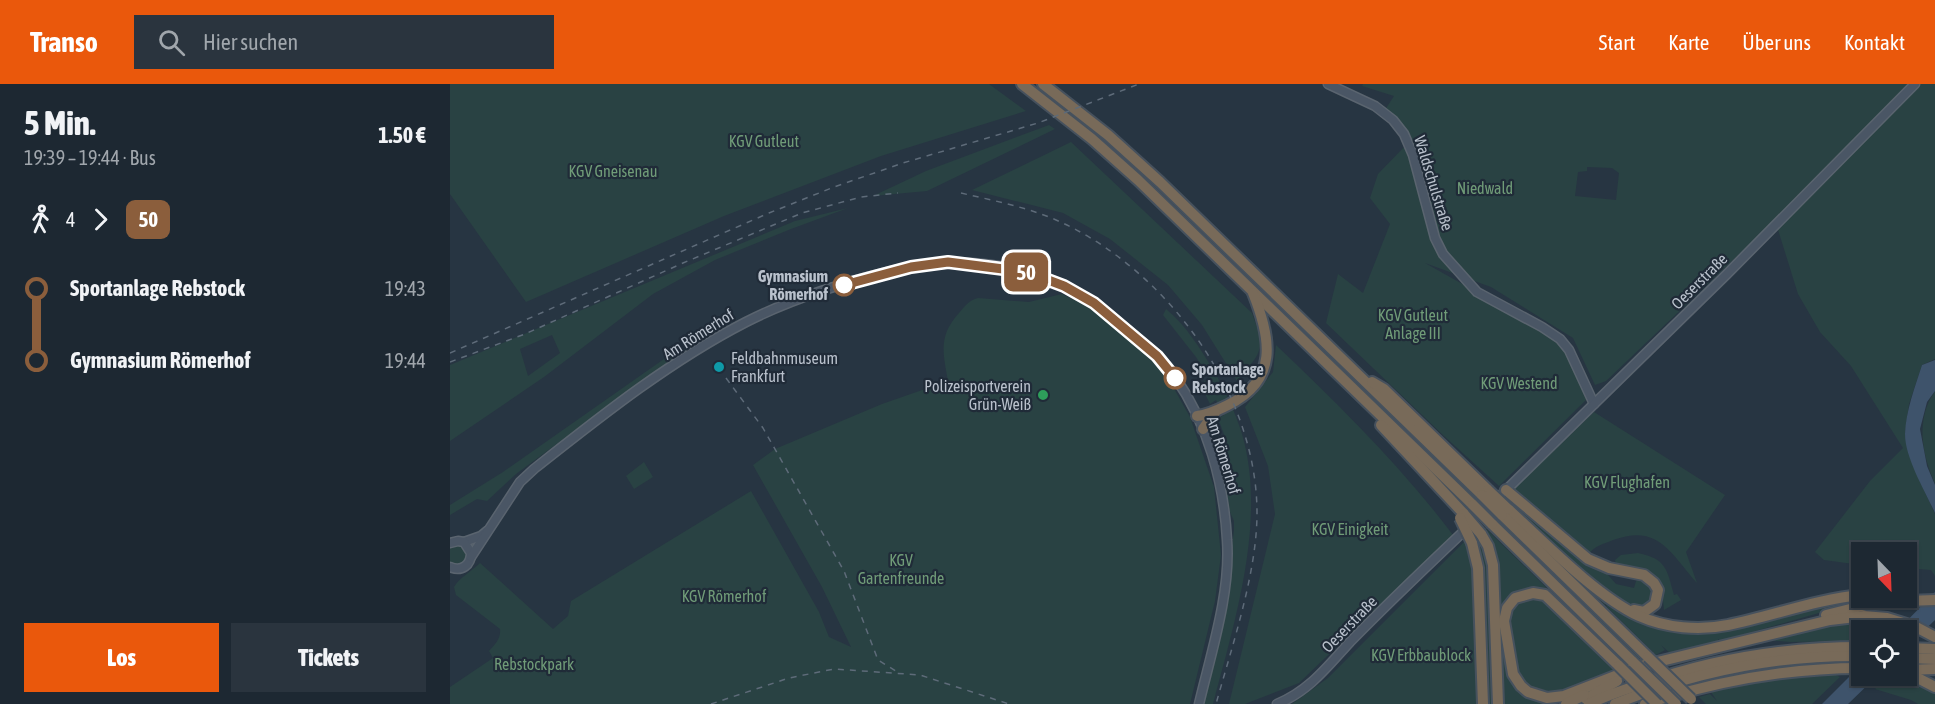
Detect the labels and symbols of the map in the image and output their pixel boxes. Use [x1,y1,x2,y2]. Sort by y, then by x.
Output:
park label: KGV Gutleut [729,132,800,150]
street label: Waldschulstraße [1411,133,1457,233]
park label: KGV Gneisenau [569,162,657,180]
park label: Niedwald [1457,179,1513,197]
street label: Oeserstraße [1667,249,1731,313]
line badge: 50 [999,252,1053,291]
place label: Gymnasium Römerhof [758,267,829,303]
marker: Gymnasium Römerhof [833,274,855,296]
street label: Am Römerhof [659,305,737,363]
park label: KGV Gutleut Anlage III [1378,306,1449,343]
place label: Feldbahnmuseum Frankfurt [731,349,838,385]
marker: Feldbahnmuseum Frankfurt [712,360,726,374]
place label: Sportanlage Rebstock [1192,360,1264,396]
marker: Sportanlage Rebstock [1164,367,1186,389]
park label: KGV Westend [1481,374,1557,392]
place label: Polizeisportverein Grün-Weiß [924,377,1031,413]
marker: Polizeisportverein Grün-Weiß [1036,388,1050,402]
street label: Am Römerhof [1204,414,1245,497]
park label: KGV Flughafen [1584,473,1670,492]
park label: KGV Einigkeit [1312,520,1389,539]
north arrow [1851,542,1917,608]
park label: KGV Gartenfreunde [858,551,944,587]
park label: KGV Römerhof [682,587,767,605]
street label: Oeserstraße [1318,592,1380,656]
park label: KGV Erbbaublock [1371,646,1471,664]
park label: Rebstockpark [494,655,574,674]

